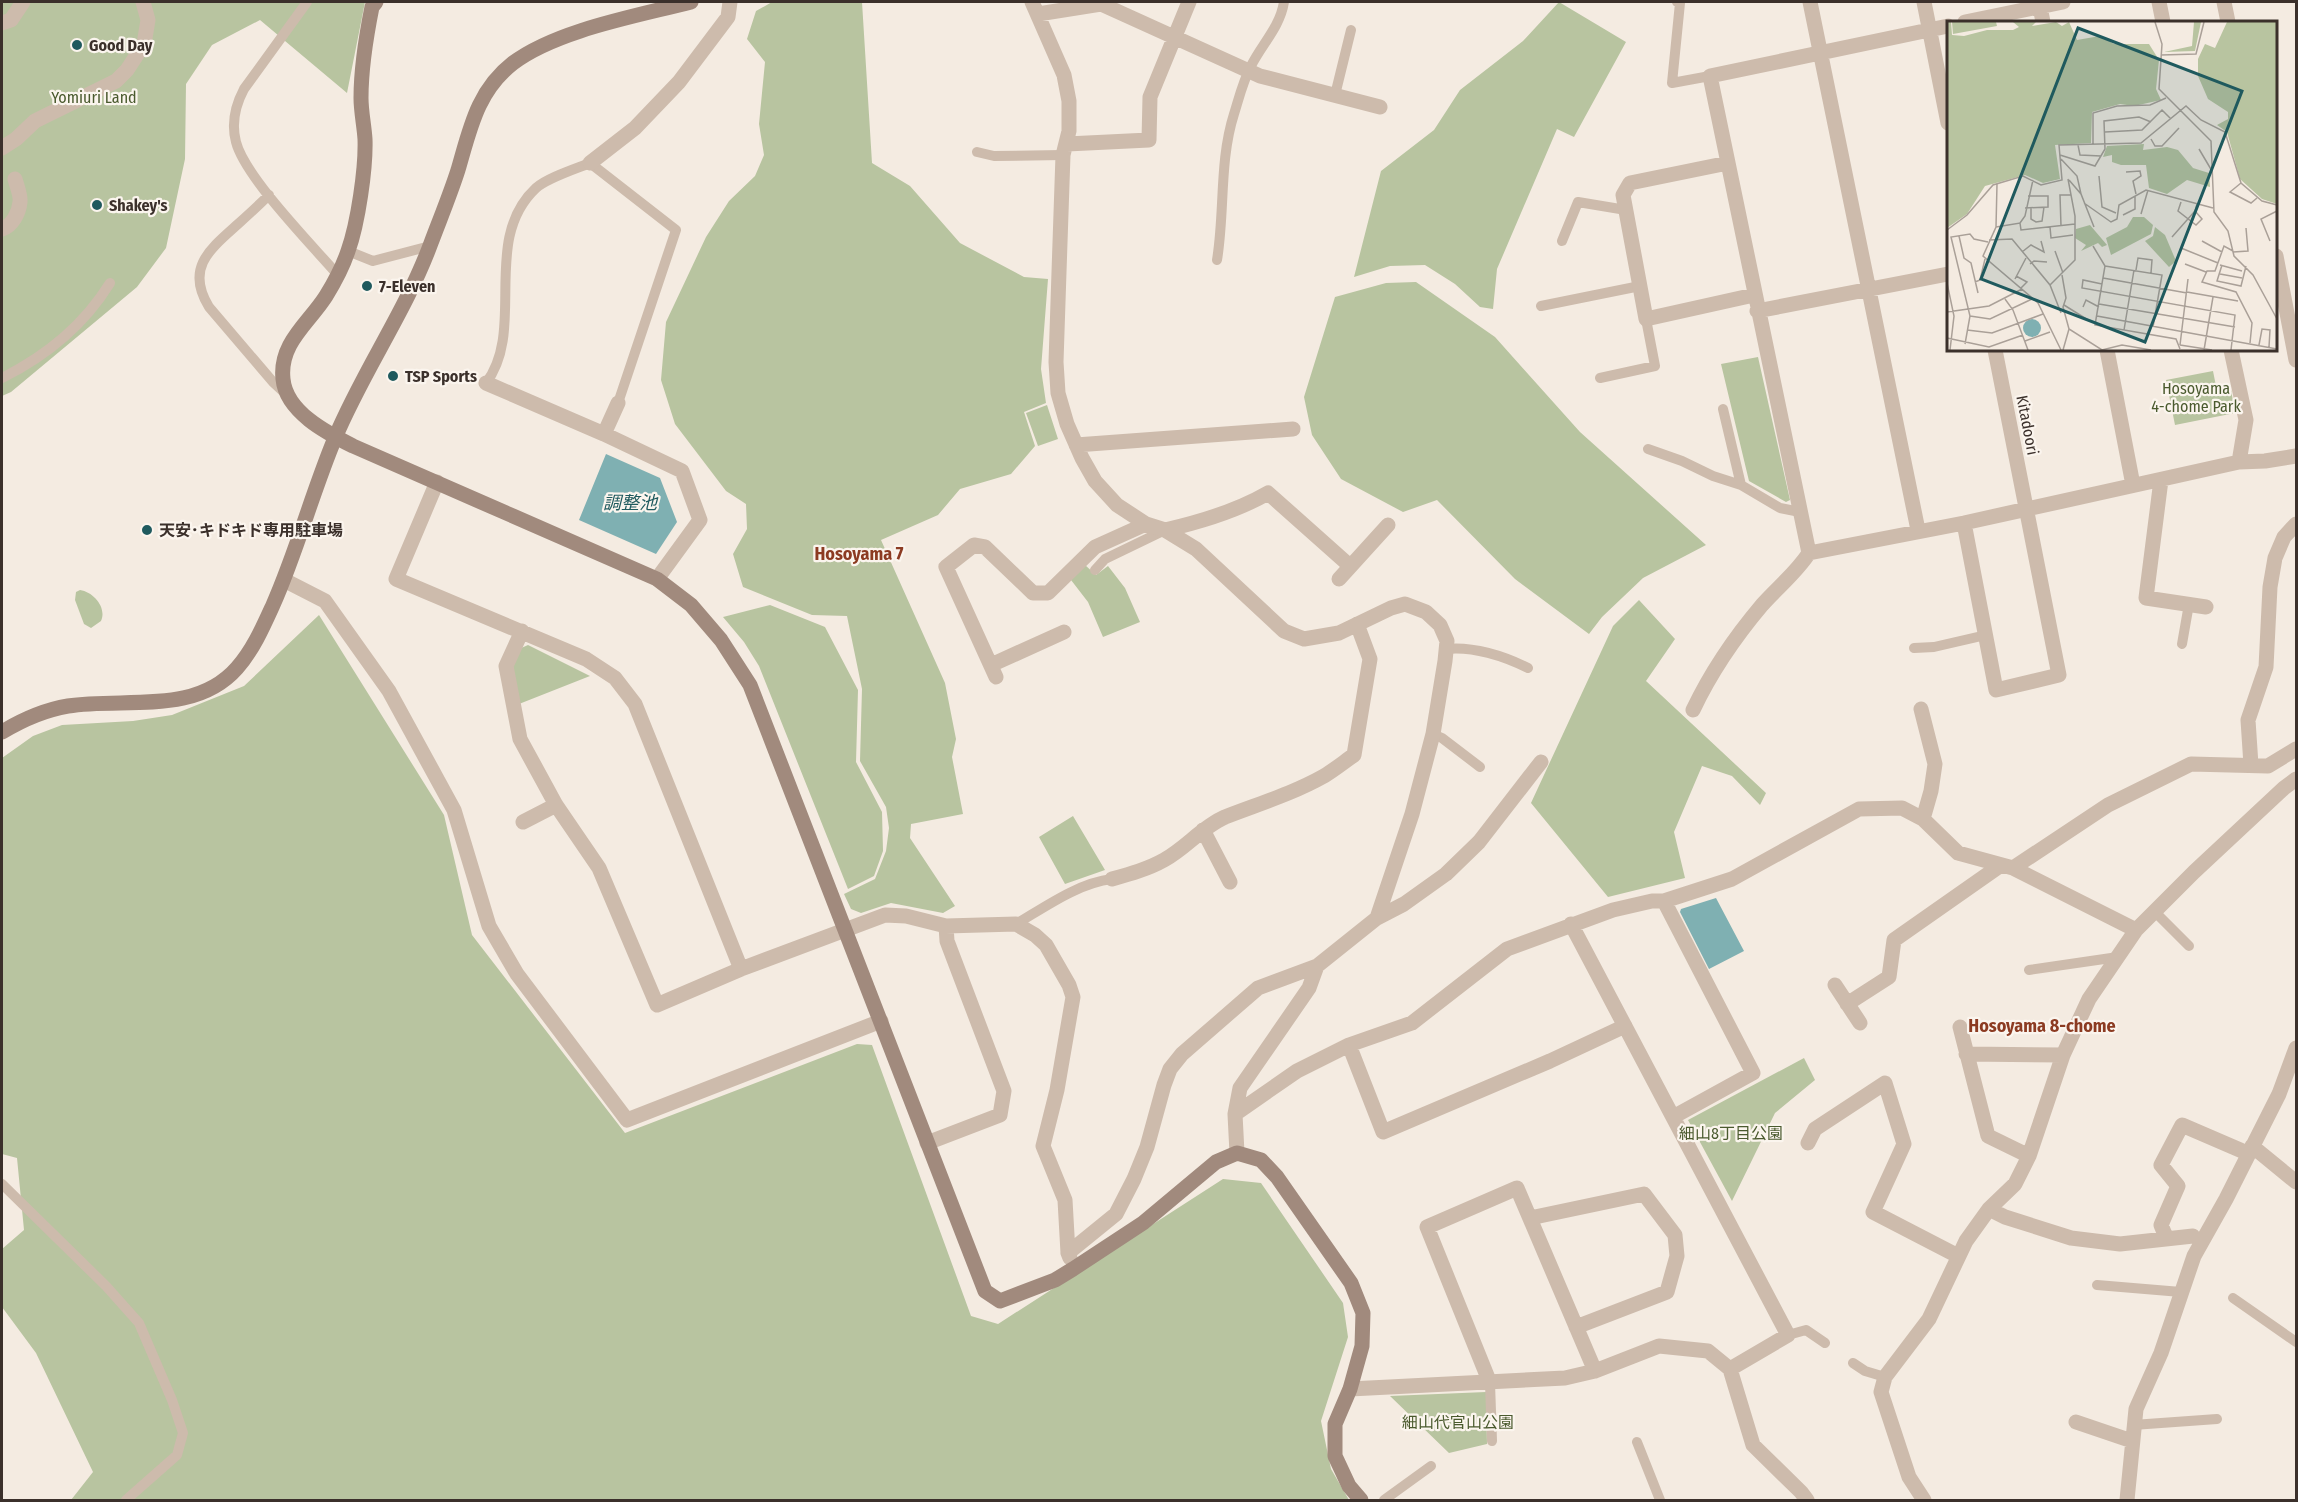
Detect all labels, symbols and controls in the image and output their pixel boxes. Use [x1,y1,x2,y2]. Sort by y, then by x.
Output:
inset map [1947,21,2277,351]
place label: Good Day [89,36,153,55]
marker: Good Day [70,38,84,52]
park label: Yomiuri Land [51,88,137,107]
place label: Shakey's [109,196,168,215]
marker: Shakey's [90,198,104,212]
place label: 7-Eleven [379,277,435,296]
marker: 7-Eleven [360,279,374,293]
place label: TSP Sports [405,367,477,386]
marker: TSP Sports [386,369,400,383]
park label: Hosoyama 4-chome Park [2151,379,2241,416]
street label: Kitadoori [2012,394,2043,457]
water label: 調整池 [603,492,659,514]
place label: 天安･キドキド専用駐車場 [159,521,343,540]
marker: 天安･キドキド専用駐車場 [140,523,154,537]
district label: Hosoyama 7 [814,543,904,565]
district label: Hosoyama 8-chome [1968,1015,2116,1037]
park label: 細山8丁目公園 [1679,1124,1783,1143]
park label: 細山代官山公園 [1402,1413,1514,1432]

